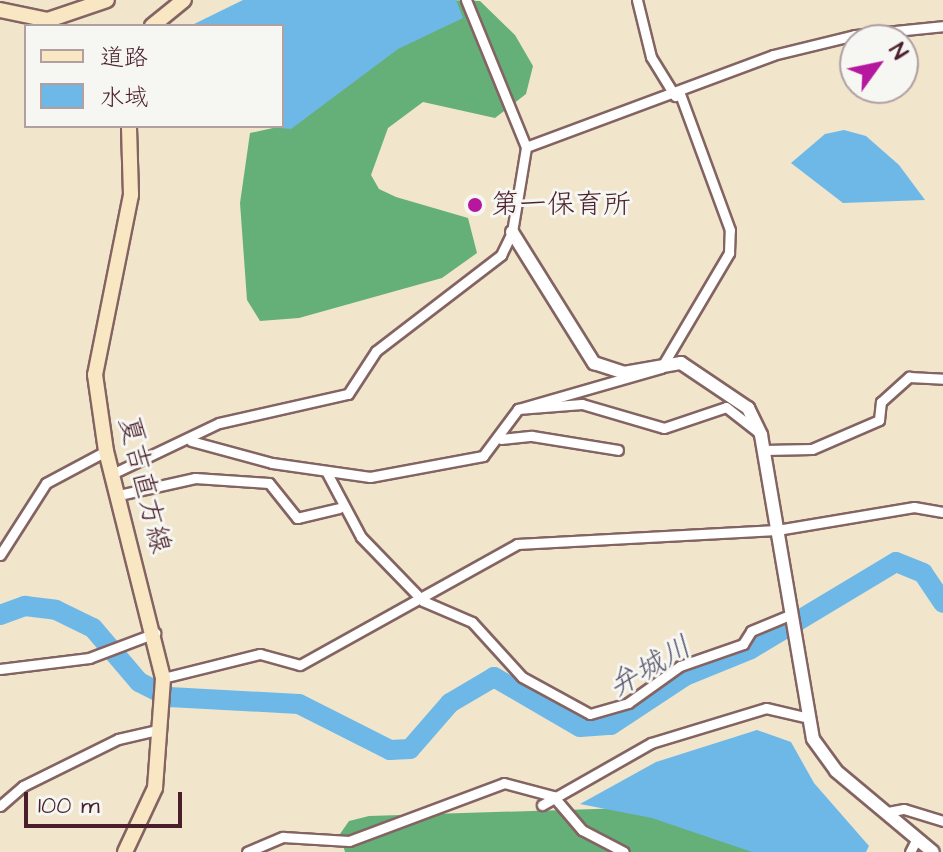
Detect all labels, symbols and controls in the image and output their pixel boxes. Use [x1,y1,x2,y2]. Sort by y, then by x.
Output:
legend [24,24,284,128]
north arrow [839,24,919,104]
text: N [881,38,915,66]
text: 道路 [100,41,148,75]
text: 水域 [100,81,148,115]
place label: 第一保育所 [491,188,631,222]
marker: 第一保育所 [466,196,484,214]
street label: 夏吉直方線 [111,413,177,557]
water label: 弁城川 [602,629,698,705]
scale bar [28,776,186,826]
text: 100 m [38,789,100,823]

